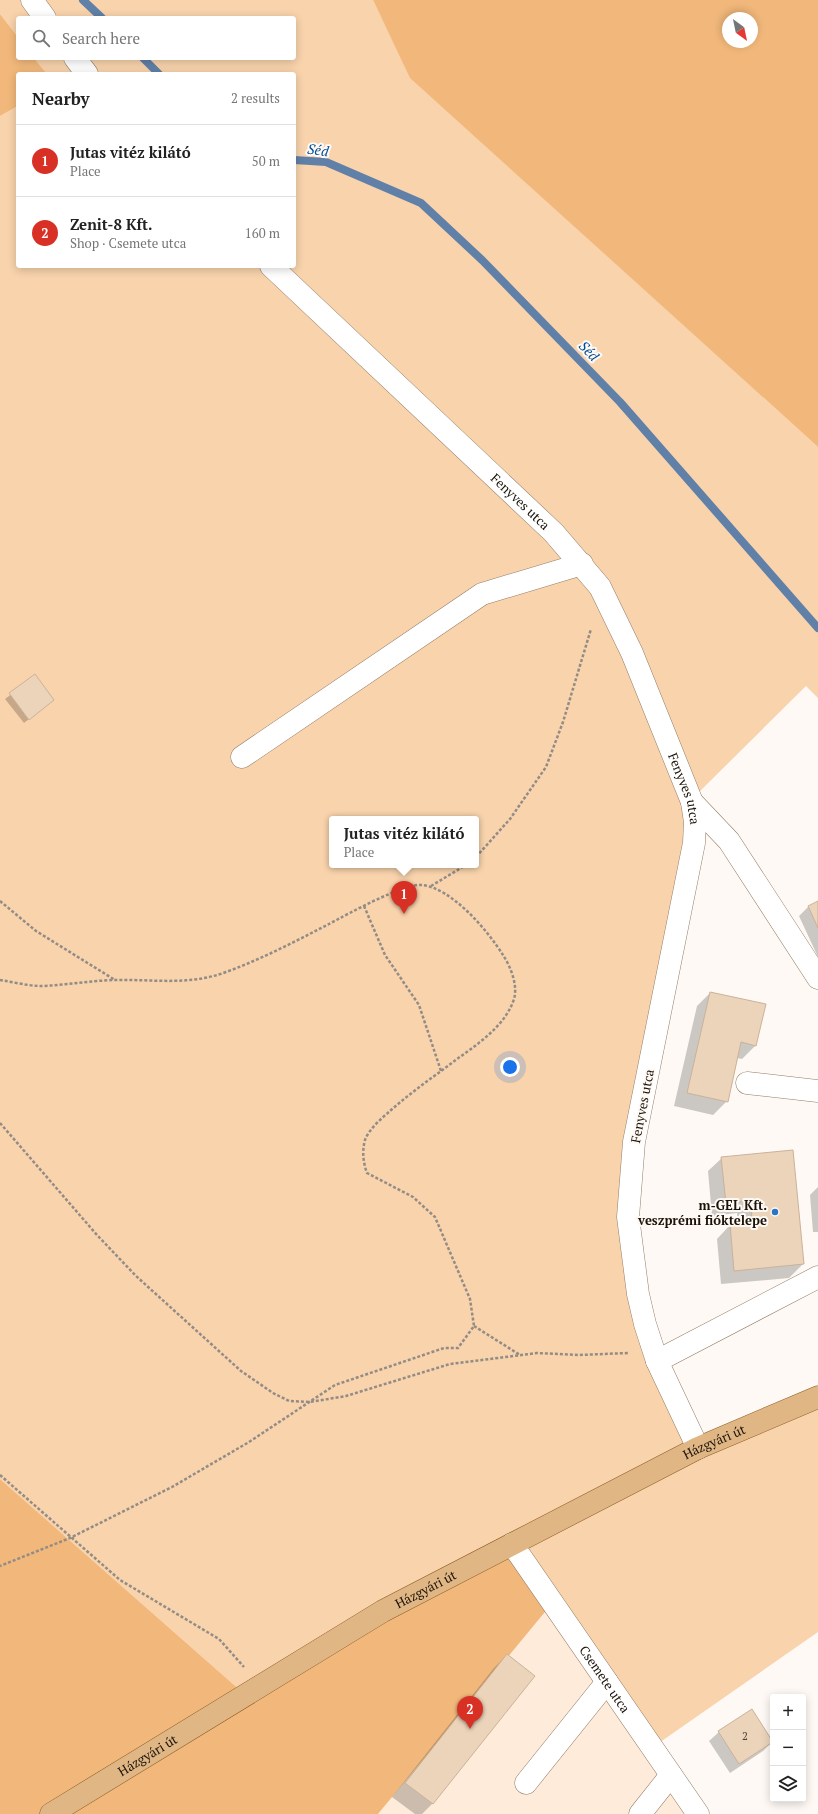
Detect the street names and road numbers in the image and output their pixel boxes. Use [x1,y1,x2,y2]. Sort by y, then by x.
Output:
street label: Fenyves utca [487,469,554,534]
street label: Fenyves utca [664,750,704,826]
street label: Fenyves utca [626,1067,658,1144]
street label: Házgyári út [680,1420,748,1463]
street label: Házgyári út [392,1566,459,1612]
street label: Csemete utca [576,1642,635,1717]
street label: Házgyári út [114,1730,181,1780]

